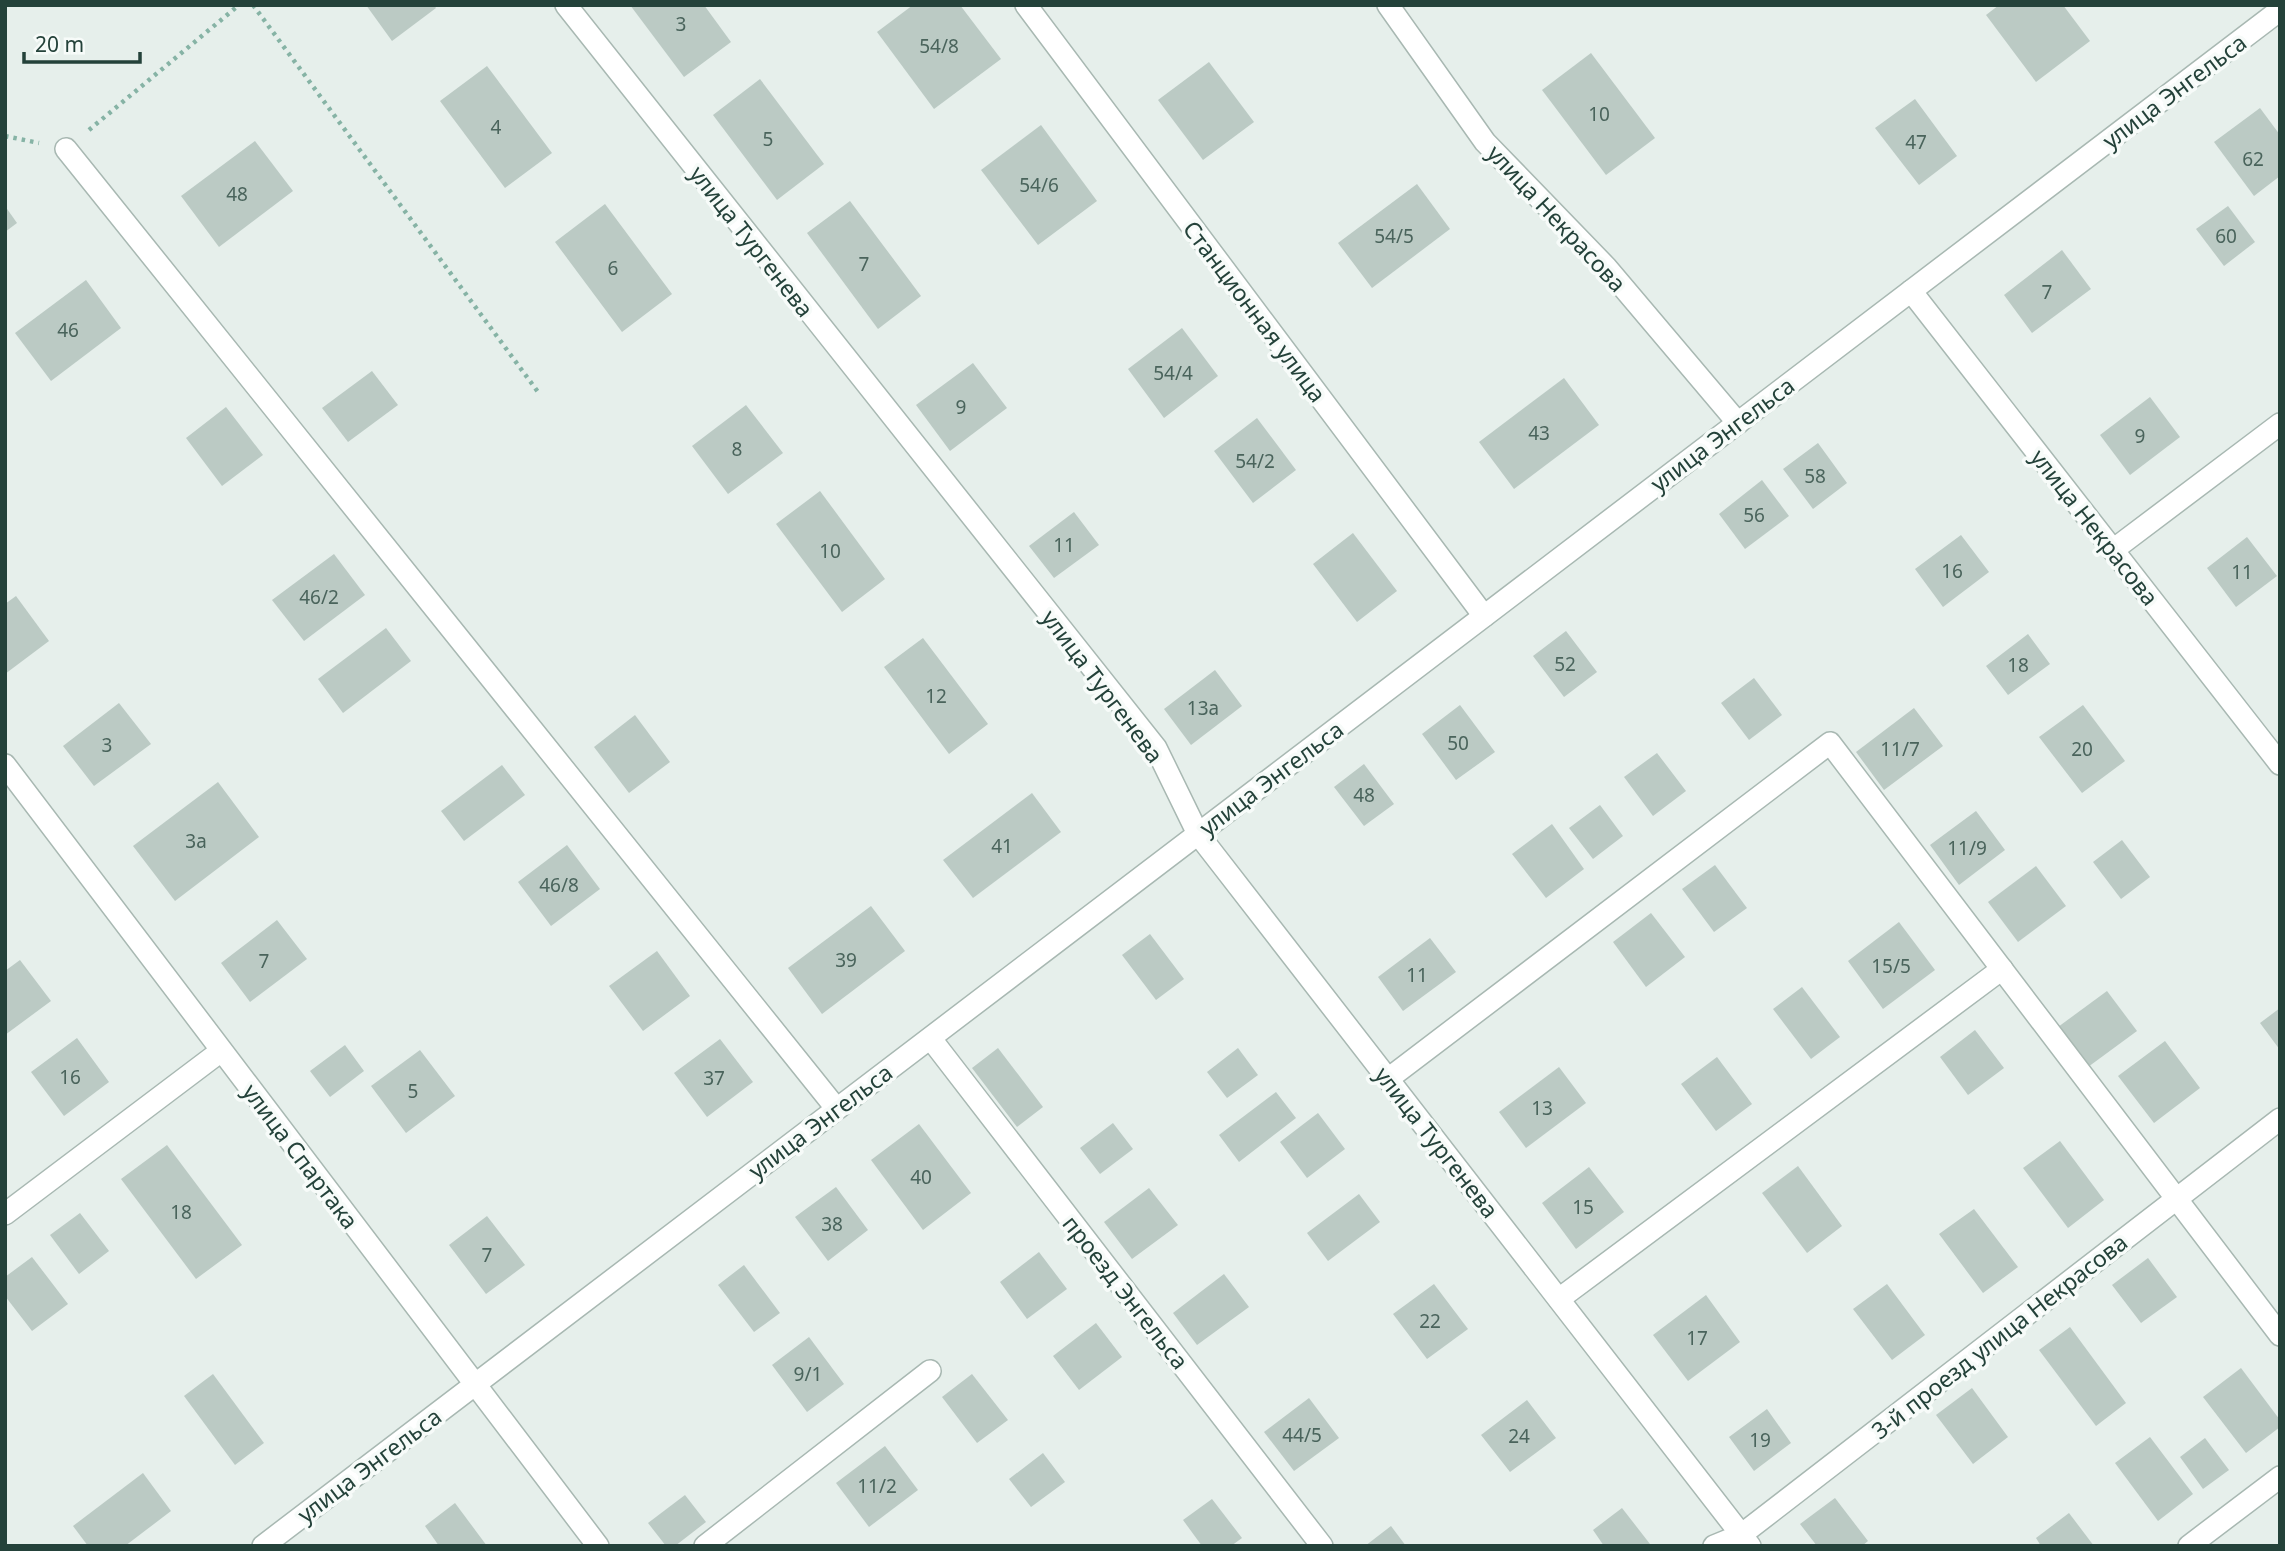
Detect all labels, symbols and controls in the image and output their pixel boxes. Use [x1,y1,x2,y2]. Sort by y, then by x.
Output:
house number: 3 [676,11,686,37]
scale bar [24,21,140,65]
street label: улица Энгельса [2095,26,2253,156]
text: 20 m [35,30,84,58]
house number: 54/8 [919,33,959,59]
house number: 10 [1588,101,1610,127]
house number: 4 [491,114,502,140]
house number: 5 [763,126,773,152]
house number: 47 [1905,129,1927,155]
street label: улица Некрасова [1480,137,1634,299]
house number: 62 [2242,146,2264,172]
street label: улица Тургенева [683,159,821,323]
house number: 54/6 [1019,172,1059,198]
house number: 48 [226,181,248,207]
street label: Станционная улица [1176,214,1334,408]
house number: 54/5 [1374,223,1414,249]
house number: 60 [2215,223,2237,249]
house number: 7 [859,251,869,277]
house number: 6 [608,255,618,281]
house number: 7 [2042,279,2052,305]
house number: 46 [57,317,79,343]
house number: 54/4 [1153,360,1193,386]
street label: улица Энгельса [1643,369,1801,499]
house number: 9 [956,394,966,420]
house number: 43 [1528,420,1550,446]
house number: 9 [2135,423,2145,449]
house number: 8 [732,436,742,462]
street label: улица Некрасова [2024,442,2166,612]
house number: 54/2 [1235,448,1275,474]
house number: 58 [1804,463,1826,489]
house number: 56 [1743,502,1765,528]
house number: 11 [1053,532,1075,558]
house number: 10 [819,538,841,564]
house number: 16 [1941,558,1963,584]
house number: 11 [2231,559,2253,585]
house number: 46/2 [299,584,339,610]
street label: улица Тургенева [1035,603,1171,769]
house number: 52 [1554,651,1576,677]
house number: 18 [2007,652,2029,678]
house number: 12 [925,683,947,709]
house number: 13а [1187,695,1219,721]
street label: улица Энгельса [1192,713,1350,843]
house number: 50 [1447,730,1469,756]
house number: 3 [102,732,112,758]
house number: 11/7 [1880,736,1920,762]
house number: 20 [2071,736,2093,762]
house number: 48 [1353,782,1375,808]
house number: 3а [185,828,207,854]
house number: 41 [991,833,1013,859]
house number: 11/9 [1947,835,1987,861]
house number: 46/8 [539,872,579,898]
house number: 39 [835,947,857,973]
house number: 7 [259,948,269,974]
house number: 15/5 [1871,953,1911,979]
house number: 11 [1406,962,1428,988]
street label: улица Энгельса [741,1056,899,1186]
street label: улица Тургенева [1368,1060,1506,1224]
house number: 16 [59,1064,81,1090]
house number: 37 [703,1065,725,1091]
street label: улица Спартака [236,1077,366,1235]
house number: 5 [408,1078,418,1104]
house number: 13 [1531,1095,1553,1121]
house number: 40 [910,1164,932,1190]
house number: 15 [1572,1194,1594,1220]
house number: 18 [170,1199,192,1225]
street label: проезд Энгельса [1056,1208,1196,1376]
house number: 38 [821,1211,843,1237]
street label: 3-й проезд улица Некрасова [1864,1226,2134,1446]
house number: 7 [482,1242,492,1268]
house number: 22 [1419,1308,1441,1334]
house number: 17 [1686,1325,1708,1351]
house number: 9/1 [794,1361,822,1387]
street label: улица Энгельса [290,1400,448,1530]
house number: 44/5 [1282,1422,1322,1448]
house number: 24 [1508,1423,1530,1449]
house number: 19 [1749,1427,1771,1453]
house number: 11/2 [857,1473,897,1499]

